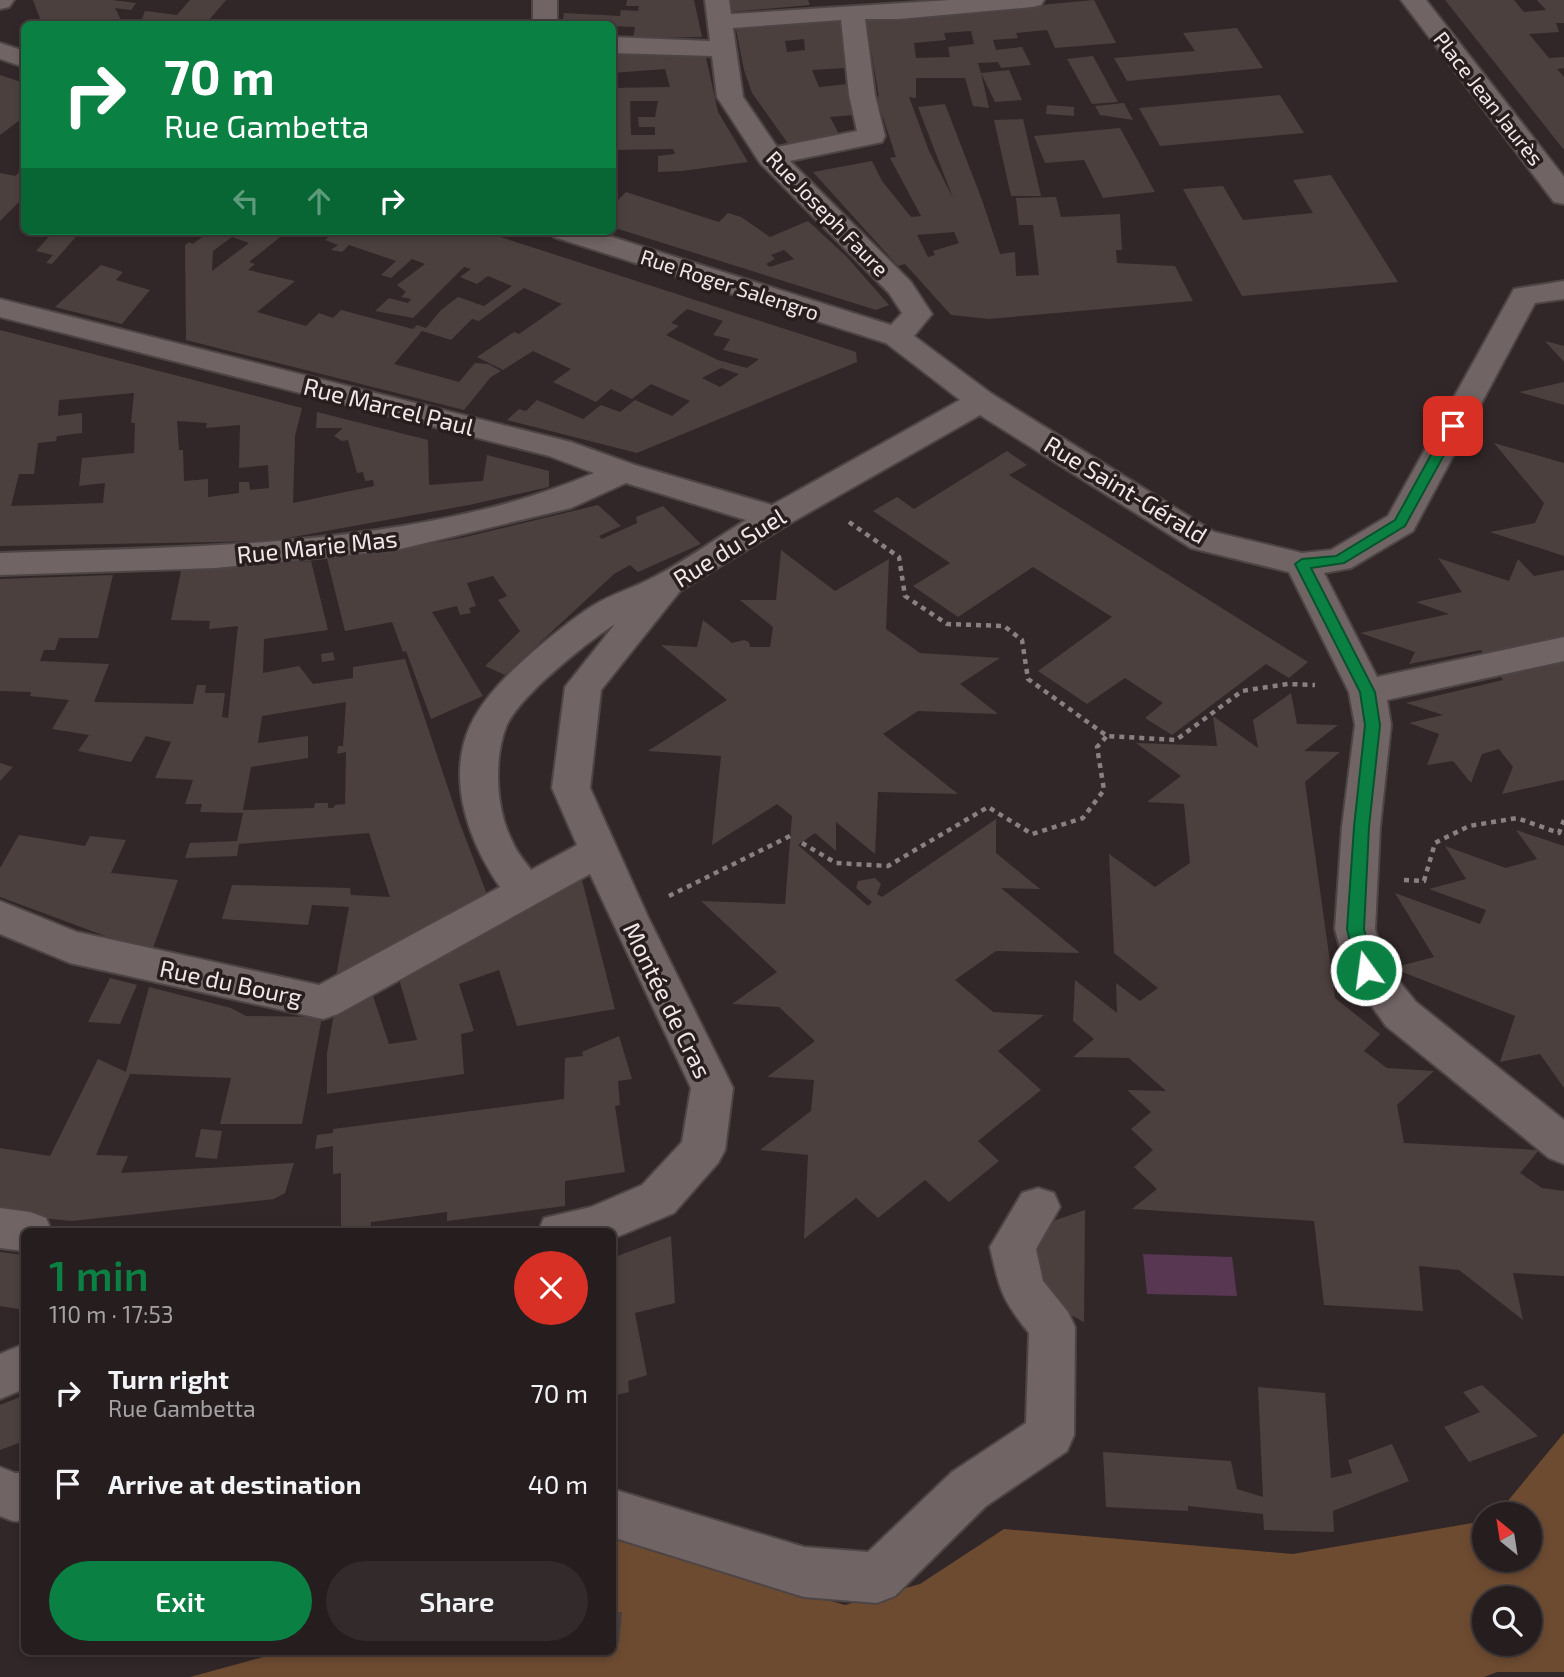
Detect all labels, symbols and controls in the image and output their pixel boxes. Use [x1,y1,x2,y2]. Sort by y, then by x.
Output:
street label: Place Jean Jaurès [1429,26,1549,170]
text: 70 m [164,46,275,105]
icon: right [49,49,140,140]
text: Rue Gambetta [164,106,369,144]
street label: Rue Joseph Faure [762,145,894,281]
icon: left [227,182,265,220]
icon: ahead [300,182,338,220]
icon: right [373,182,411,220]
street label: Rue Roger Salengro [638,243,822,325]
street label: Rue Marcel Paul [301,371,477,441]
pin [1423,396,1483,456]
icon: arrive [1434,407,1472,445]
street label: Rue Saint-Gérald [1039,429,1213,549]
street label: Rue du Suel [668,501,790,593]
street label: Rue Marie Mas [235,523,399,569]
street label: Montée de Cras [618,917,718,1083]
position arrow [1329,933,1403,1007]
street label: Rue du Bourg [157,953,305,1011]
text: 1 min [49,1249,149,1299]
button: close [514,1251,588,1325]
text: 110 m · 17:53 [49,1300,174,1328]
text: Turn right [108,1363,229,1394]
icon: right [49,1374,87,1412]
text: 70 m [530,1377,588,1408]
text: Rue Gambetta [108,1394,256,1422]
icon: arrive [49,1465,87,1503]
text: Arrive at destination [108,1468,361,1499]
text: 40 m [528,1468,588,1499]
north arrow [1472,1502,1542,1572]
map controls [1472,1502,1542,1656]
button: Exit [49,1561,312,1641]
button: Share [326,1561,588,1641]
button: search [1472,1586,1542,1656]

